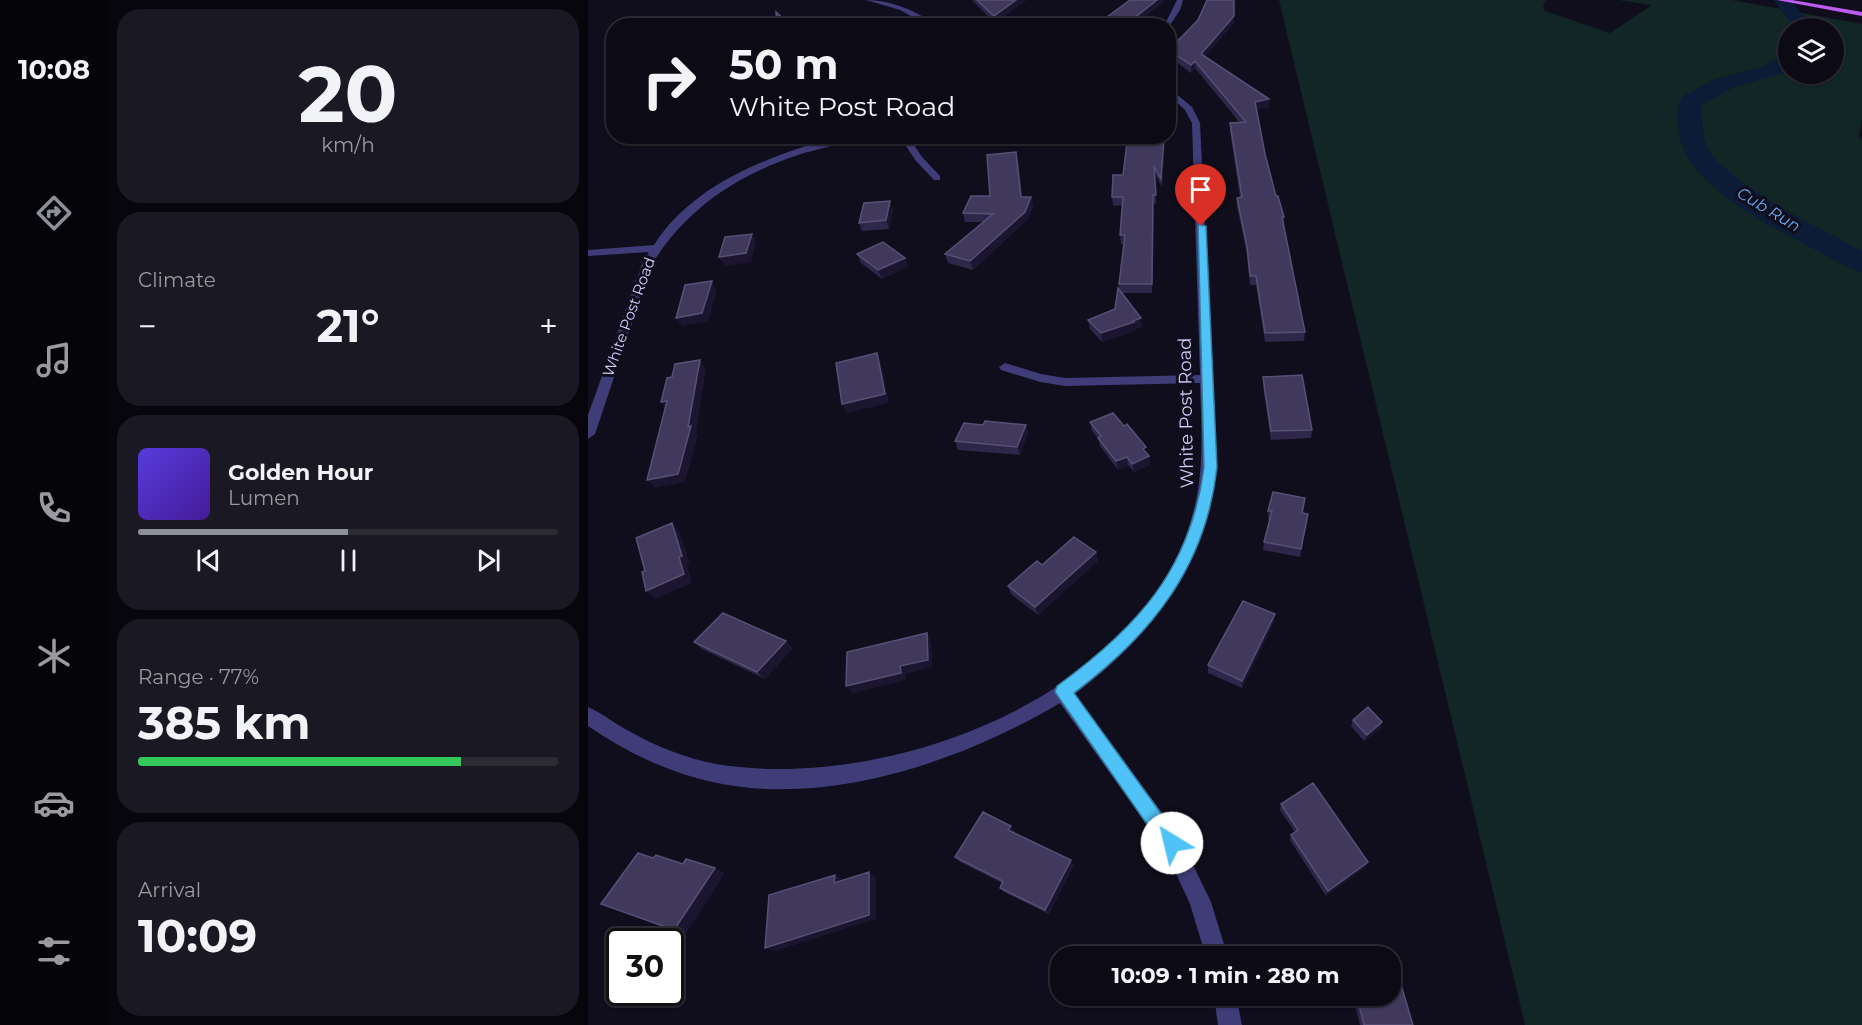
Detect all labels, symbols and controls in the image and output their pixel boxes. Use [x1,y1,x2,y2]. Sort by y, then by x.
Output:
map controls [1778,18,1844,84]
button: layers [1778,18,1844,84]
text: 50 m [729,38,838,90]
icon: right [630,42,708,120]
text: 20 [299,46,397,142]
text: 10:08 [18,53,90,86]
text: White Post Road [729,90,955,123]
text: km/h [321,133,375,157]
pin [1175,164,1226,226]
icon: arrive [1184,173,1217,206]
water label: Cub Run [1734,183,1804,236]
icon: directions [33,192,75,234]
street label: White Post Road [598,254,659,379]
text: Climate [138,268,216,292]
text: 21° [316,298,380,353]
text: − [138,306,157,346]
text: + [539,306,558,346]
street label: White Post Road [1174,337,1198,489]
icon: music [33,339,75,381]
text: Golden Hour [228,459,373,486]
text: Lumen [228,486,300,510]
icon: phone [33,487,75,529]
icon: previous [192,544,225,577]
icon: pause [332,544,365,577]
icon: next [472,544,505,577]
icon: climate [33,635,75,677]
text: Range · 77% [138,665,259,689]
text: 385 km [138,695,310,750]
icon: car [33,782,75,824]
position arrow [1140,811,1204,875]
text: Arrival [138,878,201,902]
text: 10:09 [138,908,257,963]
speed limit sign: 30 [606,928,684,1006]
icon: filters [33,930,75,972]
text: 10:09 · 1 min · 280 m [1112,962,1339,989]

